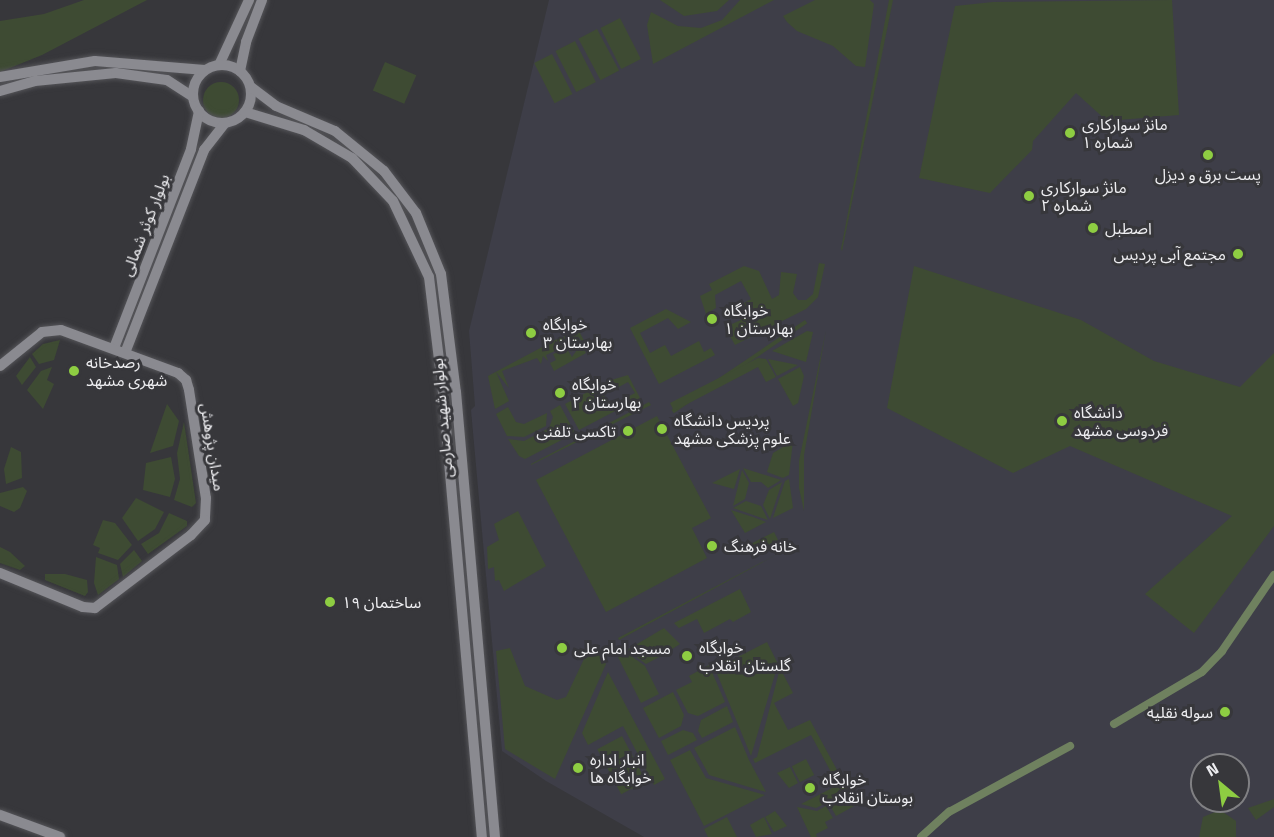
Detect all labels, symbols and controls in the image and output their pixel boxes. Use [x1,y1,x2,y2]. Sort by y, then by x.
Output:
place label: مانژ سوارکاری شماره ۱ [1082,114,1168,152]
marker: مانژ سوارکاری شماره ۱ [1063,126,1077,140]
marker: پست برق و دیزل [1201,148,1215,162]
place label: پست برق و دیزل [1155,164,1261,184]
street label: بولوار کوثر شمالی [117,171,173,279]
place label: مانژ سوارکاری شماره ۲ [1041,177,1127,215]
marker: مانژ سوارکاری شماره ۲ [1022,189,1036,203]
place label: اصطبل [1105,218,1152,238]
marker: اصطبل [1086,221,1100,235]
place label: مجتمع آبی پردیس [1113,244,1226,264]
marker: مجتمع آبی پردیس [1231,247,1245,261]
place label: خوابگاه بهارستان ١ [724,300,793,338]
marker: خوابگاه بهارستان ١ [705,312,719,326]
place label: خوابگاه بهارستان ۳ [543,314,612,352]
marker: خوابگاه بهارستان ۳ [524,326,538,340]
place label: رصدخانه شهری مشهد [86,352,167,390]
street label: بولوار شهید صارمی [427,357,457,479]
marker: رصدخانه شهری مشهد [67,364,81,378]
place label: خوابگاه بهارستان ۲ [572,374,641,412]
marker: خوابگاه بهارستان ۲ [553,386,567,400]
street label: میدان پژوهش [197,402,229,492]
place label: دانشگاه فردوسی مشهد [1074,402,1168,440]
place label: پردیس دانشگاه علوم پزشکی مشهد [674,410,791,448]
marker: دانشگاه فردوسی مشهد [1055,414,1069,428]
place label: تاکسی تلفنی [536,421,616,441]
marker: پردیس دانشگاه علوم پزشکی مشهد [655,422,669,436]
marker: تاکسی تلفنی [621,424,635,438]
place label: خانه فرهنگ [724,536,797,556]
marker: خانه فرهنگ [705,539,719,553]
place label: ساختمان ۱۹ [342,592,421,612]
marker: ساختمان ۱۹ [323,595,337,609]
place label: خوابگاه گلستان انقلاب [699,637,791,675]
place label: مسجد امام علی [574,638,671,658]
marker: مسجد امام علی [555,641,569,655]
marker: خوابگاه گلستان انقلاب [680,649,694,663]
place label: سوله نقلیه [1147,702,1213,722]
marker: سوله نقلیه [1218,705,1232,719]
place label: انبار اداره خوابگاه ها [590,749,652,787]
north arrow [1190,753,1250,813]
text: N [1202,756,1223,782]
marker: انبار اداره خوابگاه ها [571,761,585,775]
place label: خوابگاه بوستان انقلاب [822,769,913,807]
marker: خوابگاه بوستان انقلاب [803,781,817,795]

